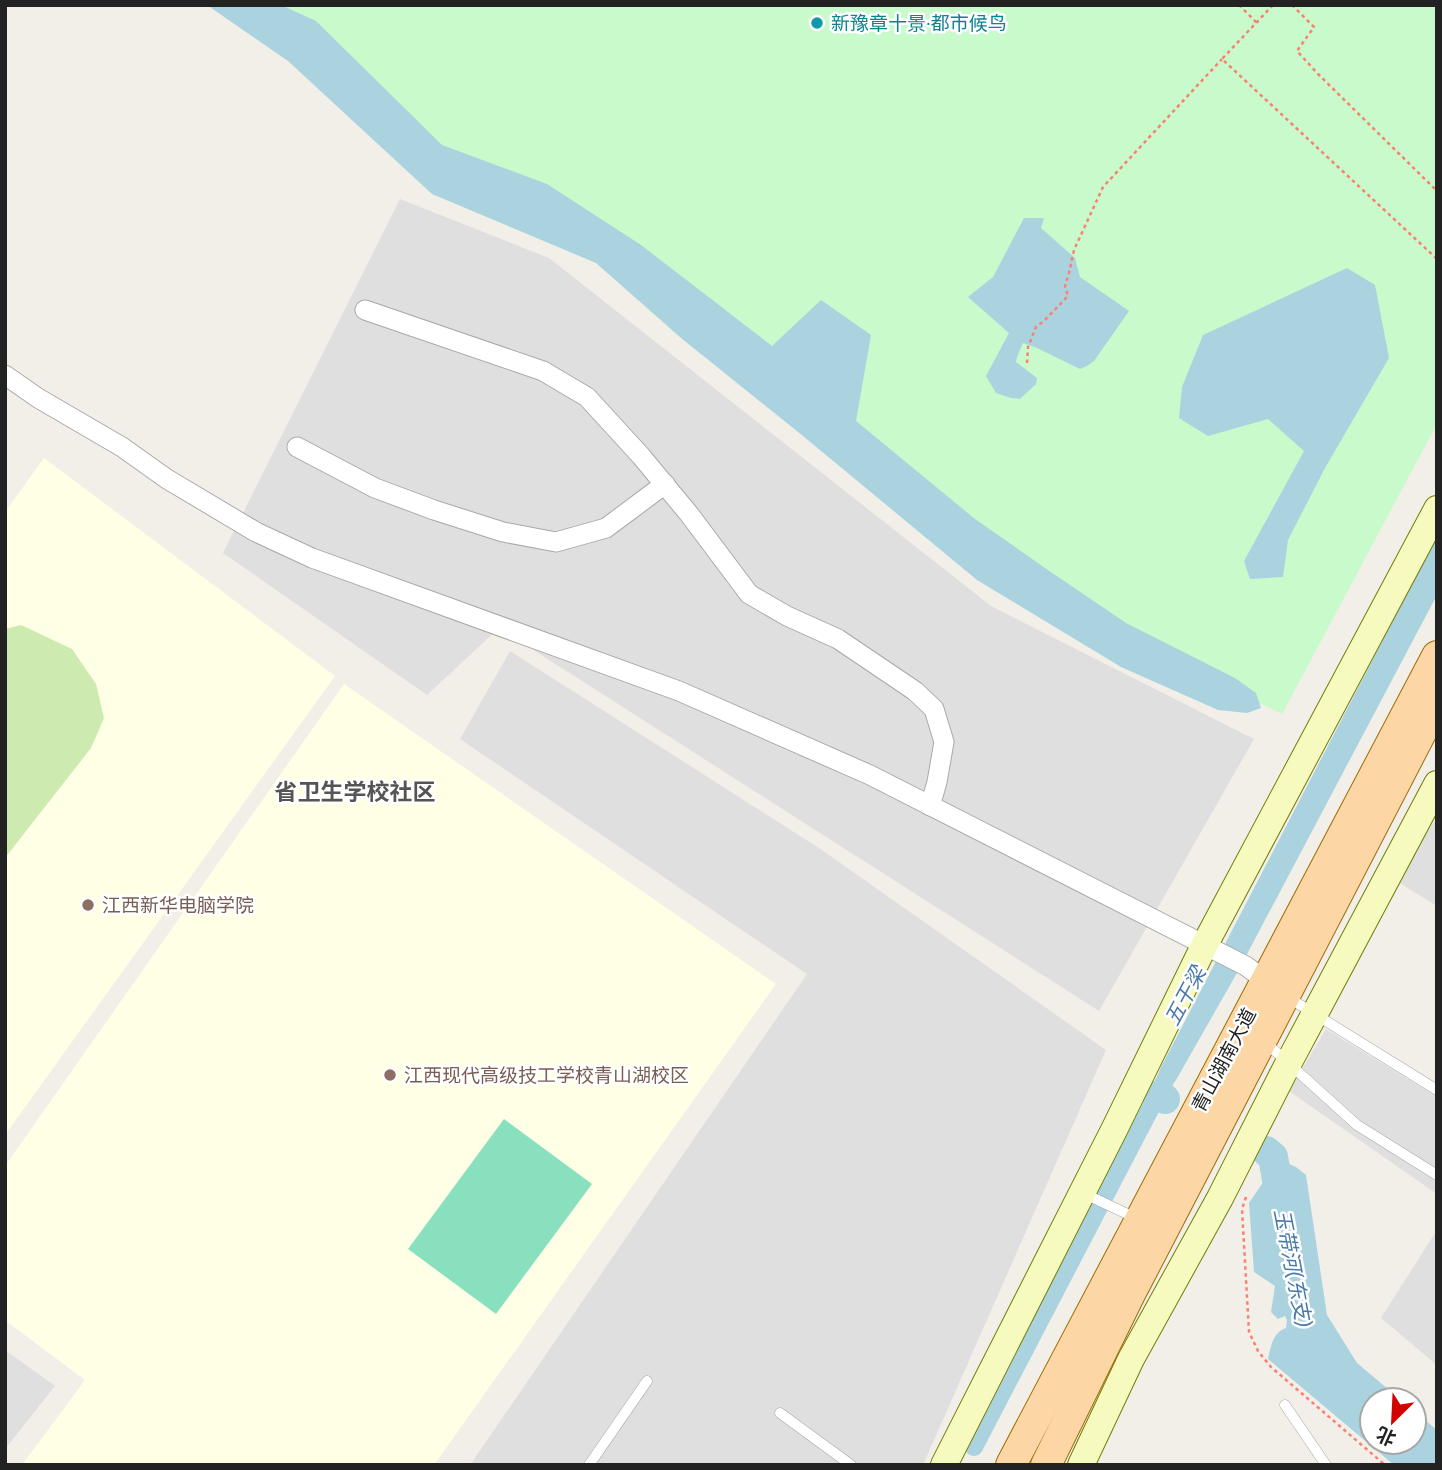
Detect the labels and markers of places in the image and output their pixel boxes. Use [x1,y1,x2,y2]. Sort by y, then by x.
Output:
place label: 新豫章十景·都市候鸟 [831,12,1007,35]
marker: 新豫章十景·都市候鸟 [809,15,825,31]
place label: 江西新华电脑学院 [102,894,254,917]
marker: 江西新华电脑学院 [80,897,96,913]
place label: 江西现代高级技工学校青山湖校区 [404,1064,689,1087]
marker: 江西现代高级技工学校青山湖校区 [382,1067,398,1083]

